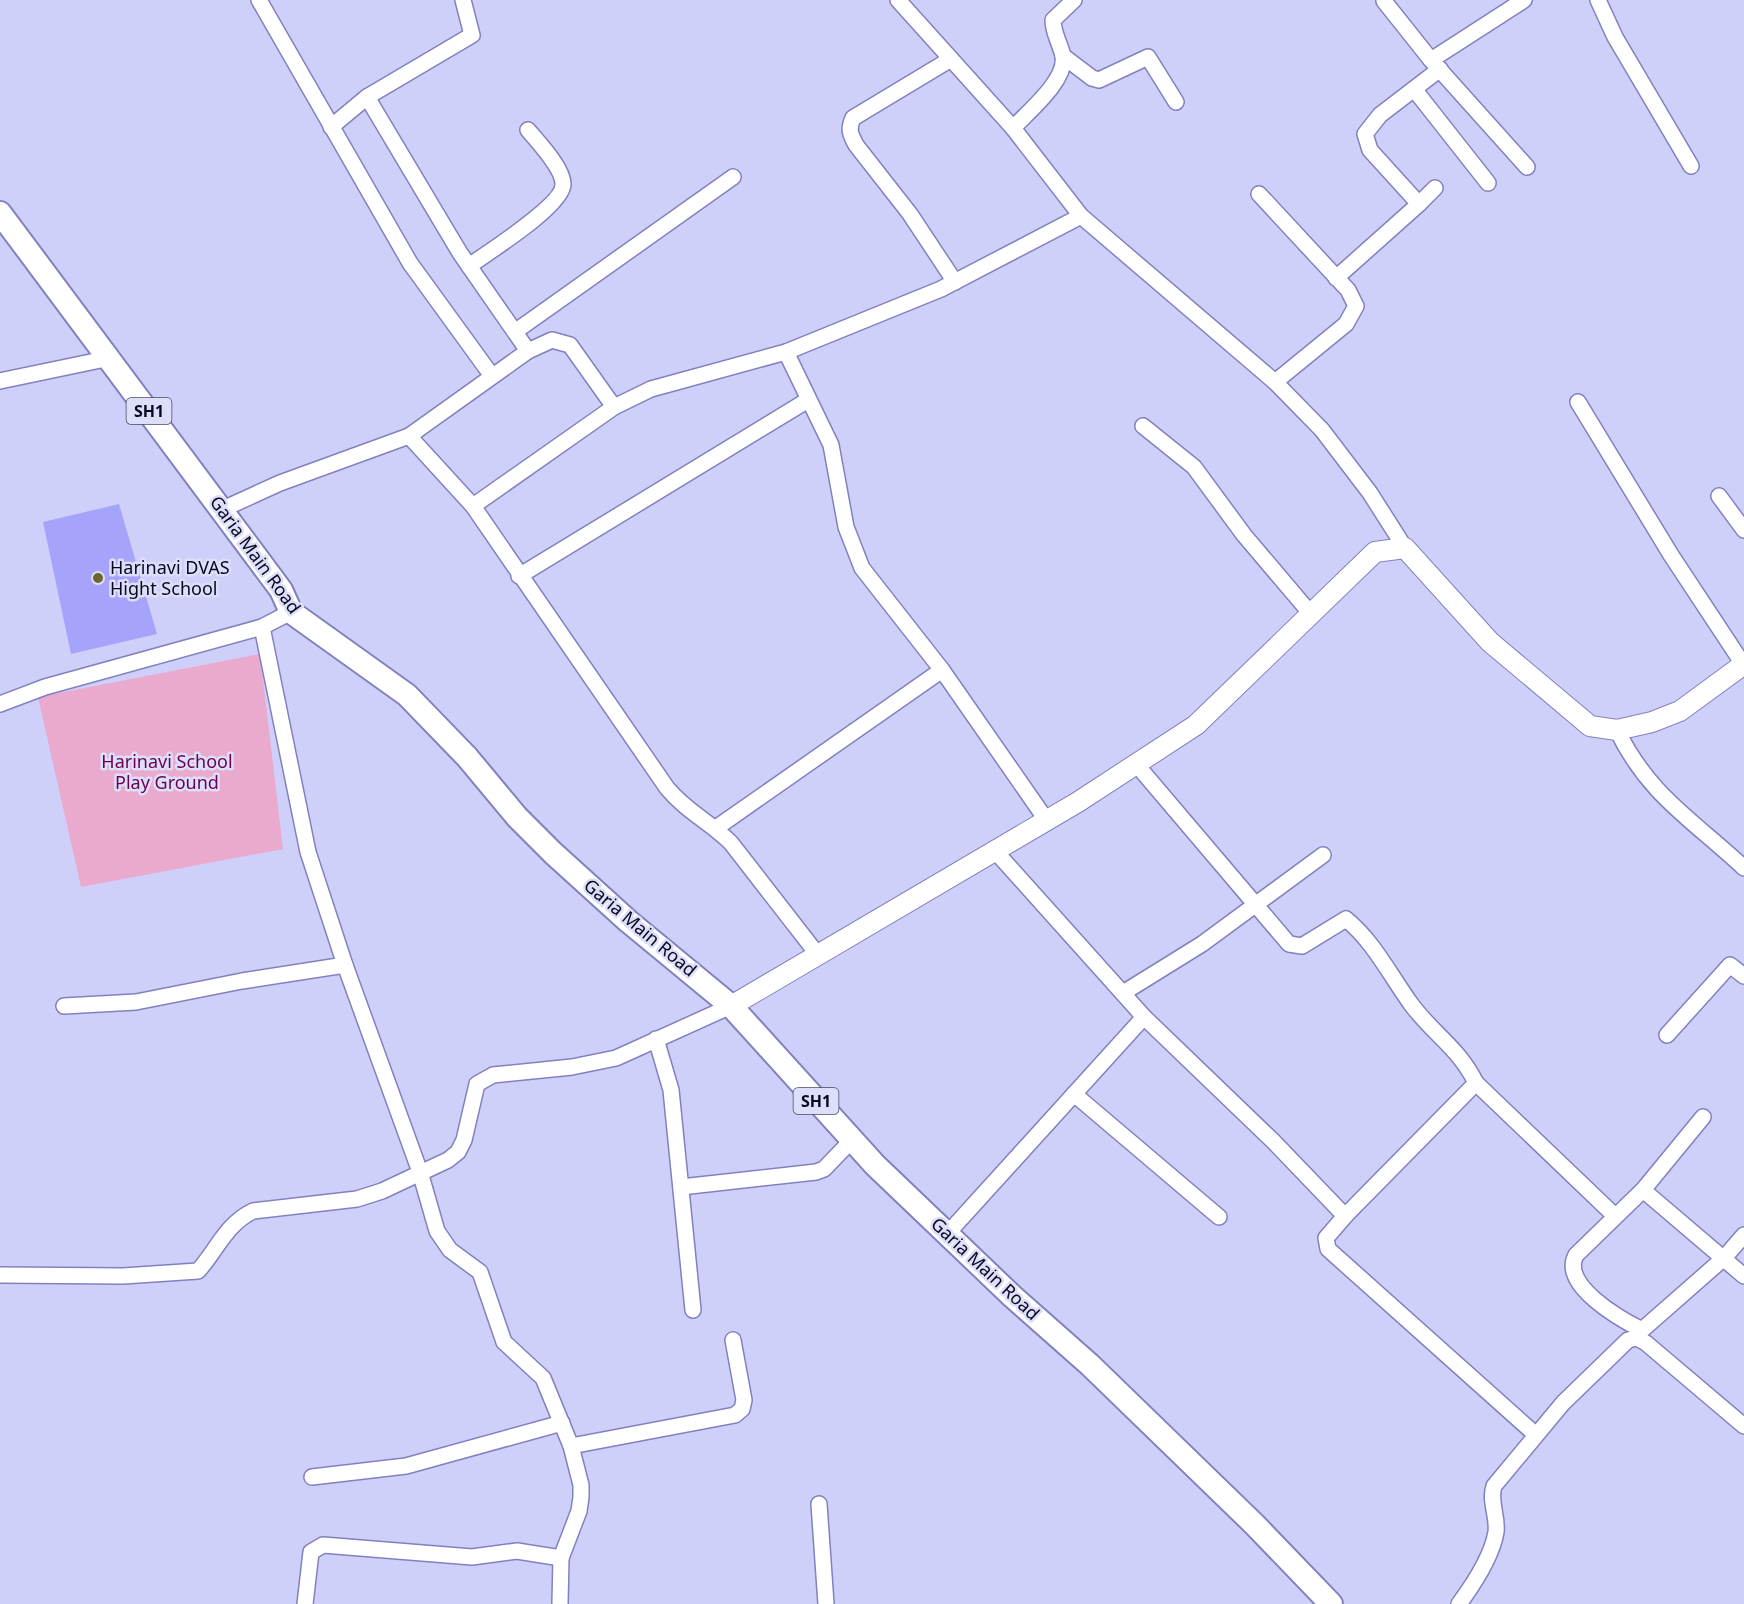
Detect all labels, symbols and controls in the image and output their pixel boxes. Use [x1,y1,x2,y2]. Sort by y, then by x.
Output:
road number: SH1 [126,398,172,424]
street label: Garia Main Road [205,491,307,618]
place label: Harinavi DVAS Hight School [110,555,230,600]
marker: Harinavi DVAS Hight School [91,571,105,585]
park label: Harinavi School Play Ground [101,749,233,794]
street label: Garia Main Road [579,873,702,981]
road number: SH1 [794,1088,838,1114]
street label: Garia Main Road [926,1212,1045,1325]

